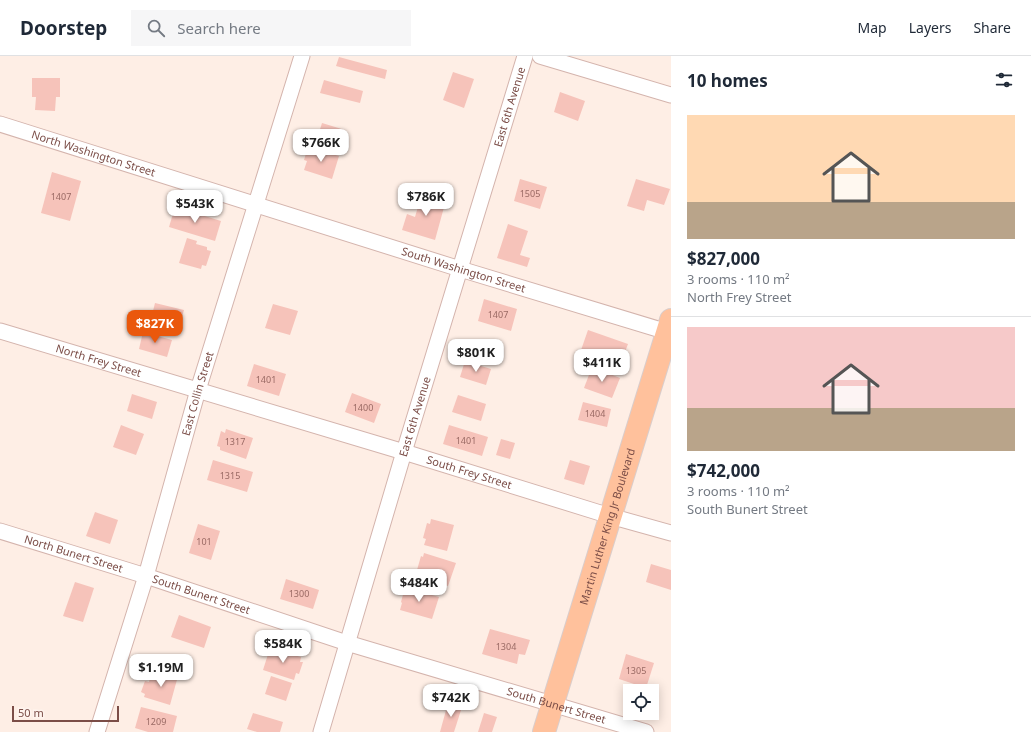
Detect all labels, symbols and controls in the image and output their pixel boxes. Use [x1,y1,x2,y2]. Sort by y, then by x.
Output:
search box [131,10,411,46]
text: Doorstep [20,15,107,41]
icon: search [145,17,167,39]
text: Search here [177,18,261,38]
text: Map [858,18,887,37]
text: Layers [909,18,951,37]
text: Share [973,18,1011,37]
street label: East 6th Avenue [490,65,528,149]
text: 10 homes [687,69,768,92]
icon: filters [993,69,1015,91]
street label: North Washington Street [30,126,157,180]
pin: $766K [293,129,349,163]
text: $766K [302,133,340,151]
icon: home [815,141,887,213]
pin: $786K [398,183,454,217]
text: $786K [407,187,445,205]
house number: 1505 [520,187,540,200]
house number: 1407 [51,190,71,203]
pin: $543K [167,190,223,224]
text: $543K [176,194,214,212]
street label: South Washington Street [400,243,528,295]
text: $827,000 [687,247,760,270]
text: 3 rooms · 110 m² [687,270,790,288]
text: North Frey Street [687,288,791,306]
house number: 1407 [488,308,508,321]
pin: $827K [127,310,183,344]
text: $827K [136,314,174,332]
pin: $801K [448,339,504,373]
street label: North Frey Street [54,340,143,380]
text: $801K [457,343,495,361]
pin: $411K [574,349,630,383]
street label: East Collin Street [178,350,217,437]
text: $411K [583,353,621,371]
icon: home [815,353,887,425]
house number: 1401 [256,373,276,386]
street label: East 6th Avenue [395,375,434,458]
house number: 1400 [353,401,373,414]
house number: 1404 [585,407,605,420]
house number: 1401 [456,434,476,447]
house number: 1317 [225,435,245,448]
street label: Martin Luther King Jr Boulevard [576,446,638,607]
street label: South Frey Street [425,451,514,492]
text: $742,000 [687,459,760,482]
house number: 1315 [220,469,240,482]
text: 3 rooms · 110 m² [687,482,790,500]
text: South Bunert Street [687,500,808,518]
street label: North Bunert Street [23,531,125,575]
house number: 101 [196,535,212,548]
pin: $484K [391,569,447,603]
street label: South Bunert Street [150,571,252,617]
text: $484K [400,573,438,591]
house number: 1300 [289,587,309,600]
pin: $584K [255,630,311,664]
text: $584K [264,634,302,652]
house number: 1304 [496,640,516,653]
pin: $1.19M [128,654,194,688]
text: $1.19M [138,658,184,676]
house number: 1305 [626,664,646,677]
street label: South Bunert Street [505,683,608,727]
pin: $742K [423,684,479,718]
map controls [623,684,659,720]
button: locate [623,684,659,720]
text: $742K [432,688,470,706]
scale bar [12,704,119,723]
text: 50 m [18,705,44,720]
house number: 1209 [146,715,166,728]

